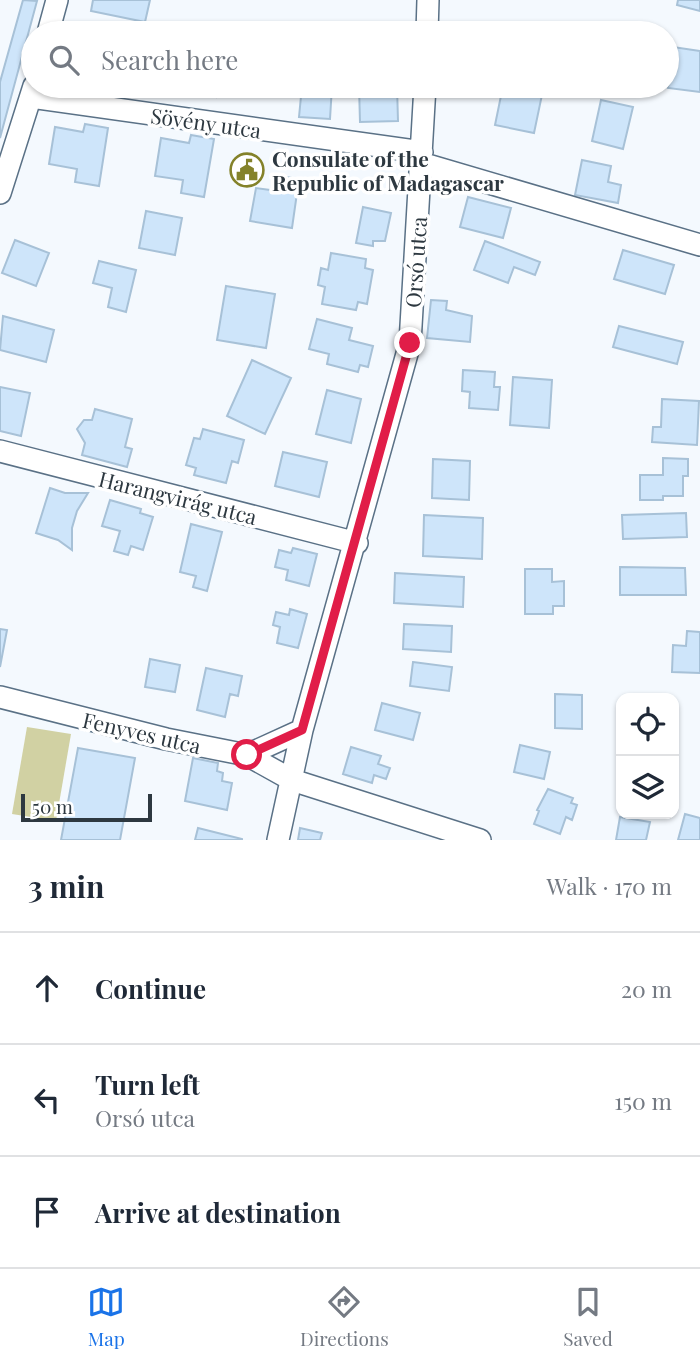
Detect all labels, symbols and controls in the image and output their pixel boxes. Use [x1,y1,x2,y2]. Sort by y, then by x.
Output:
search box [21,21,679,98]
icon: search [45,41,83,79]
text: Search here [101,42,238,77]
street label: Sövény utca [149,100,264,144]
place label: Consulate of the Republic of Madagascar [272,144,504,196]
public building icon: Consulate of the Republic of Madagascar [228,151,266,189]
street label: Orsó utca [398,215,432,309]
route end [394,327,425,358]
street label: Harangvirág utca [96,464,261,530]
map controls [616,693,679,819]
button: locate [616,693,679,756]
street label: Fenyves utca [80,705,204,759]
route start [231,739,262,770]
button: layers [616,756,679,819]
scale bar [21,791,152,823]
text: 50 m [32,793,73,819]
text: 3 min [28,866,104,906]
text: Walk · 170 m [547,870,672,901]
icon: ahead [28,969,66,1007]
text: Continue [95,971,206,1006]
text: 20 m [621,973,672,1004]
text: Turn left [95,1067,200,1102]
icon: left [28,1081,66,1119]
text: 150 m [614,1085,672,1116]
text: Orsó utca [95,1102,195,1133]
icon: arrive [28,1193,66,1231]
text: Arrive at destination [95,1195,341,1230]
tab: Map [87,1283,125,1351]
tab: Directions [300,1283,389,1351]
tab: Saved [563,1283,613,1351]

